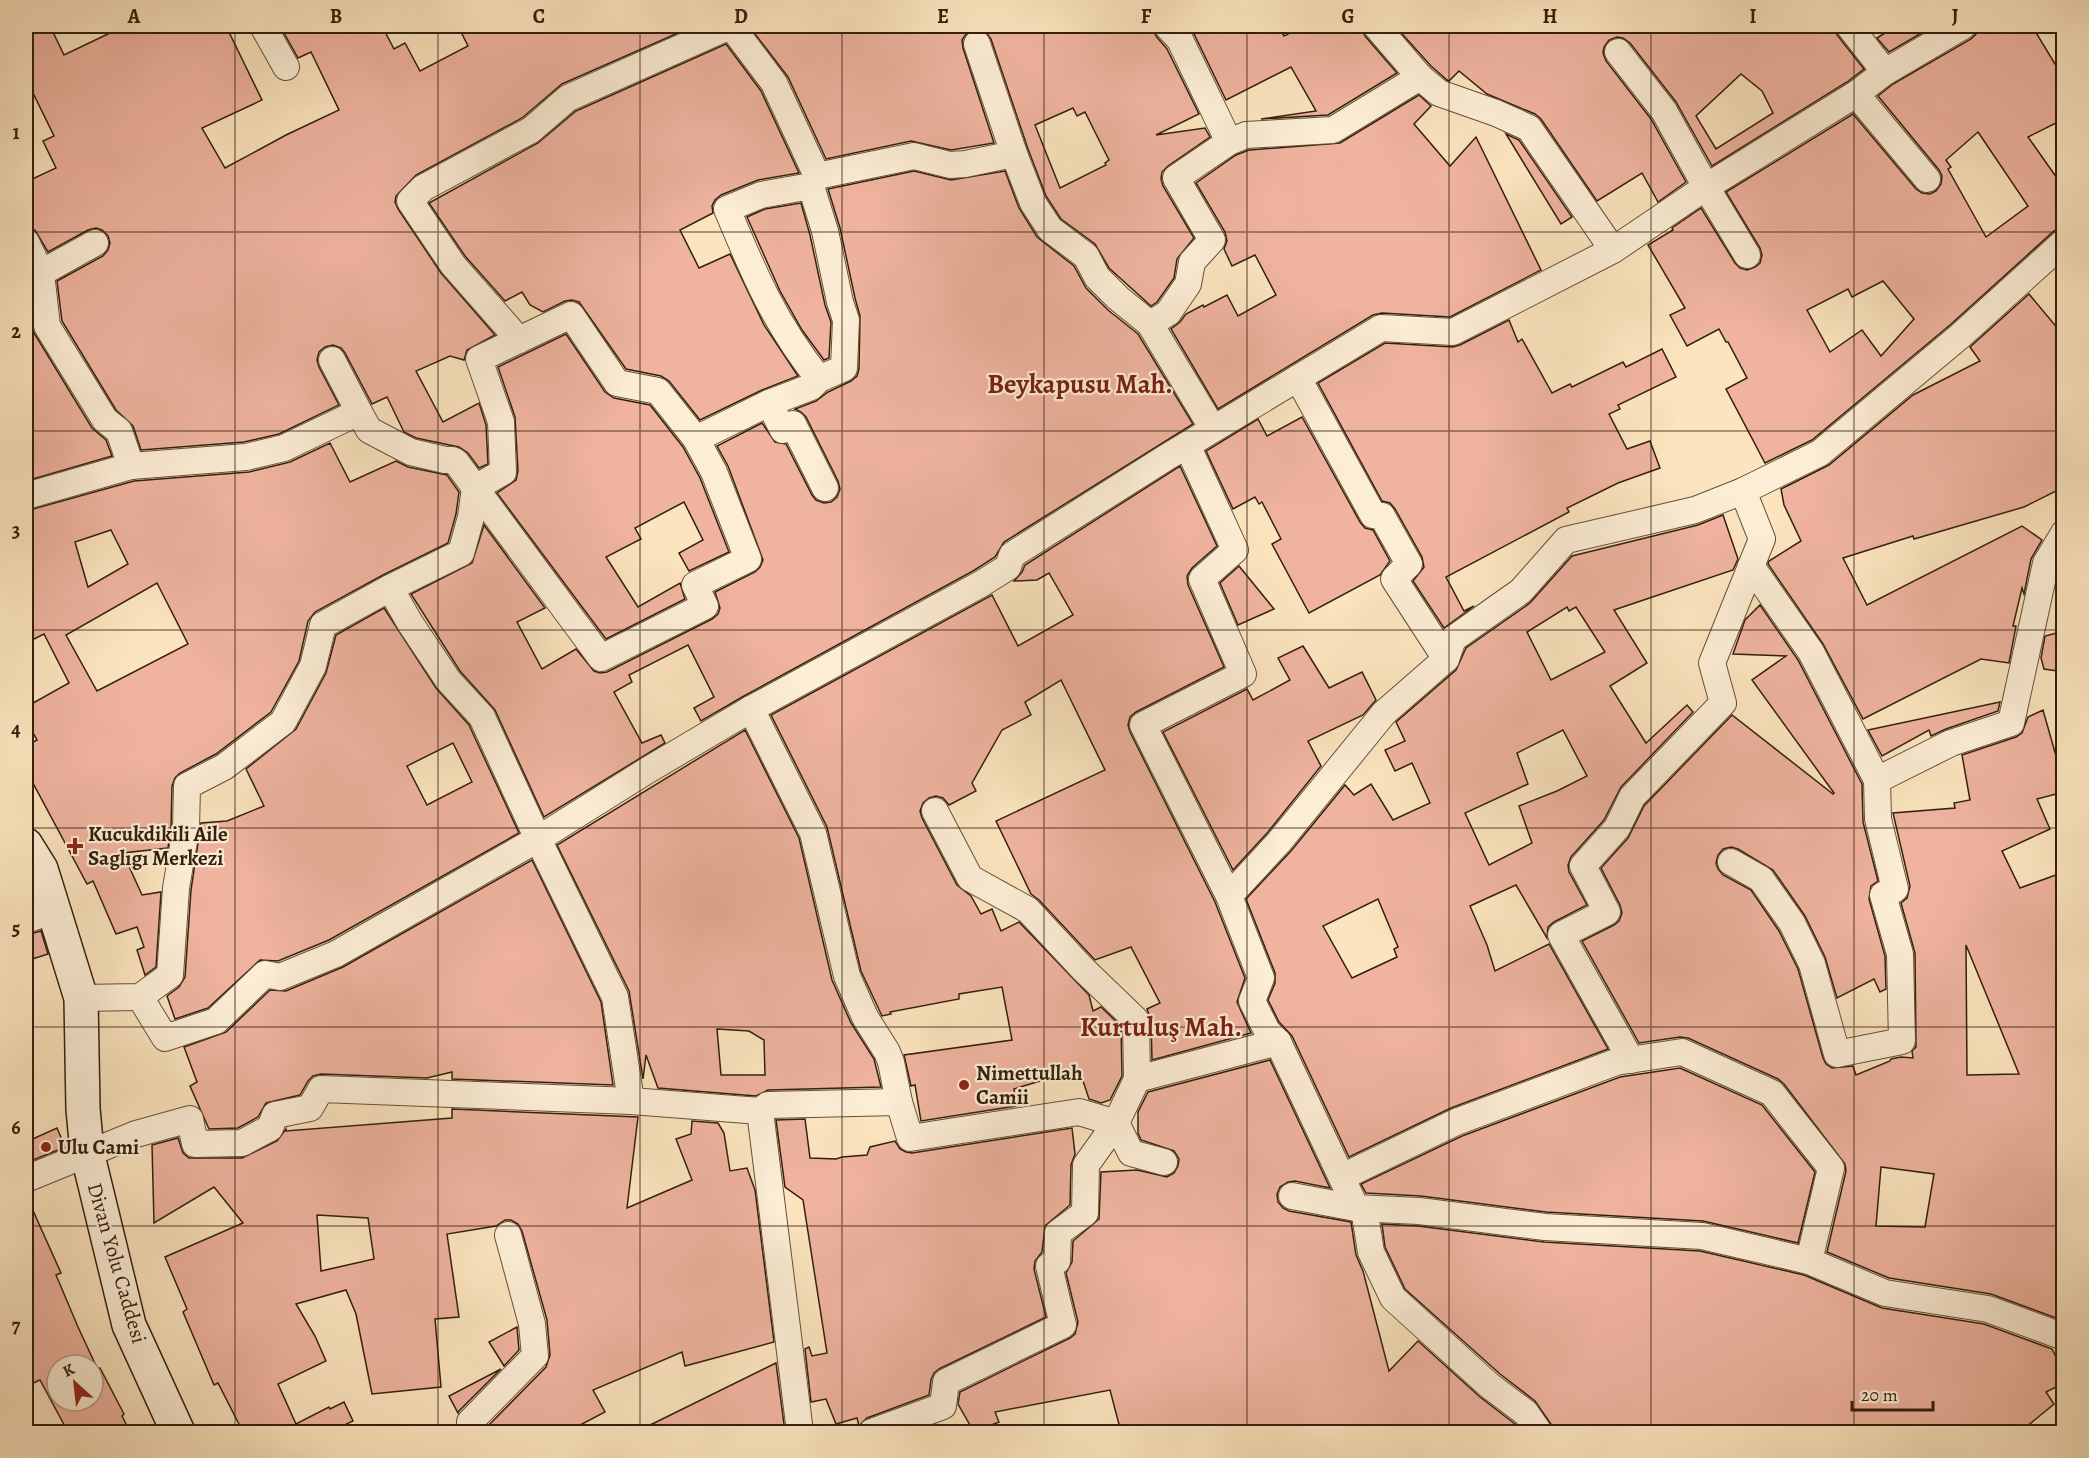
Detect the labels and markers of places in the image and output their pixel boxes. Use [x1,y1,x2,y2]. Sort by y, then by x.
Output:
place label: Kucukdikili Aile Saglıgı Merkezi [88,820,228,872]
marker: Kucukdikili Aile Saglıgı Merkezi [66,837,84,855]
place label: Nimettullah Camii [976,1059,1083,1111]
marker: Nimettullah Camii [957,1078,971,1092]
place label: Ulu Cami [58,1133,139,1161]
marker: Ulu Cami [39,1140,53,1154]

